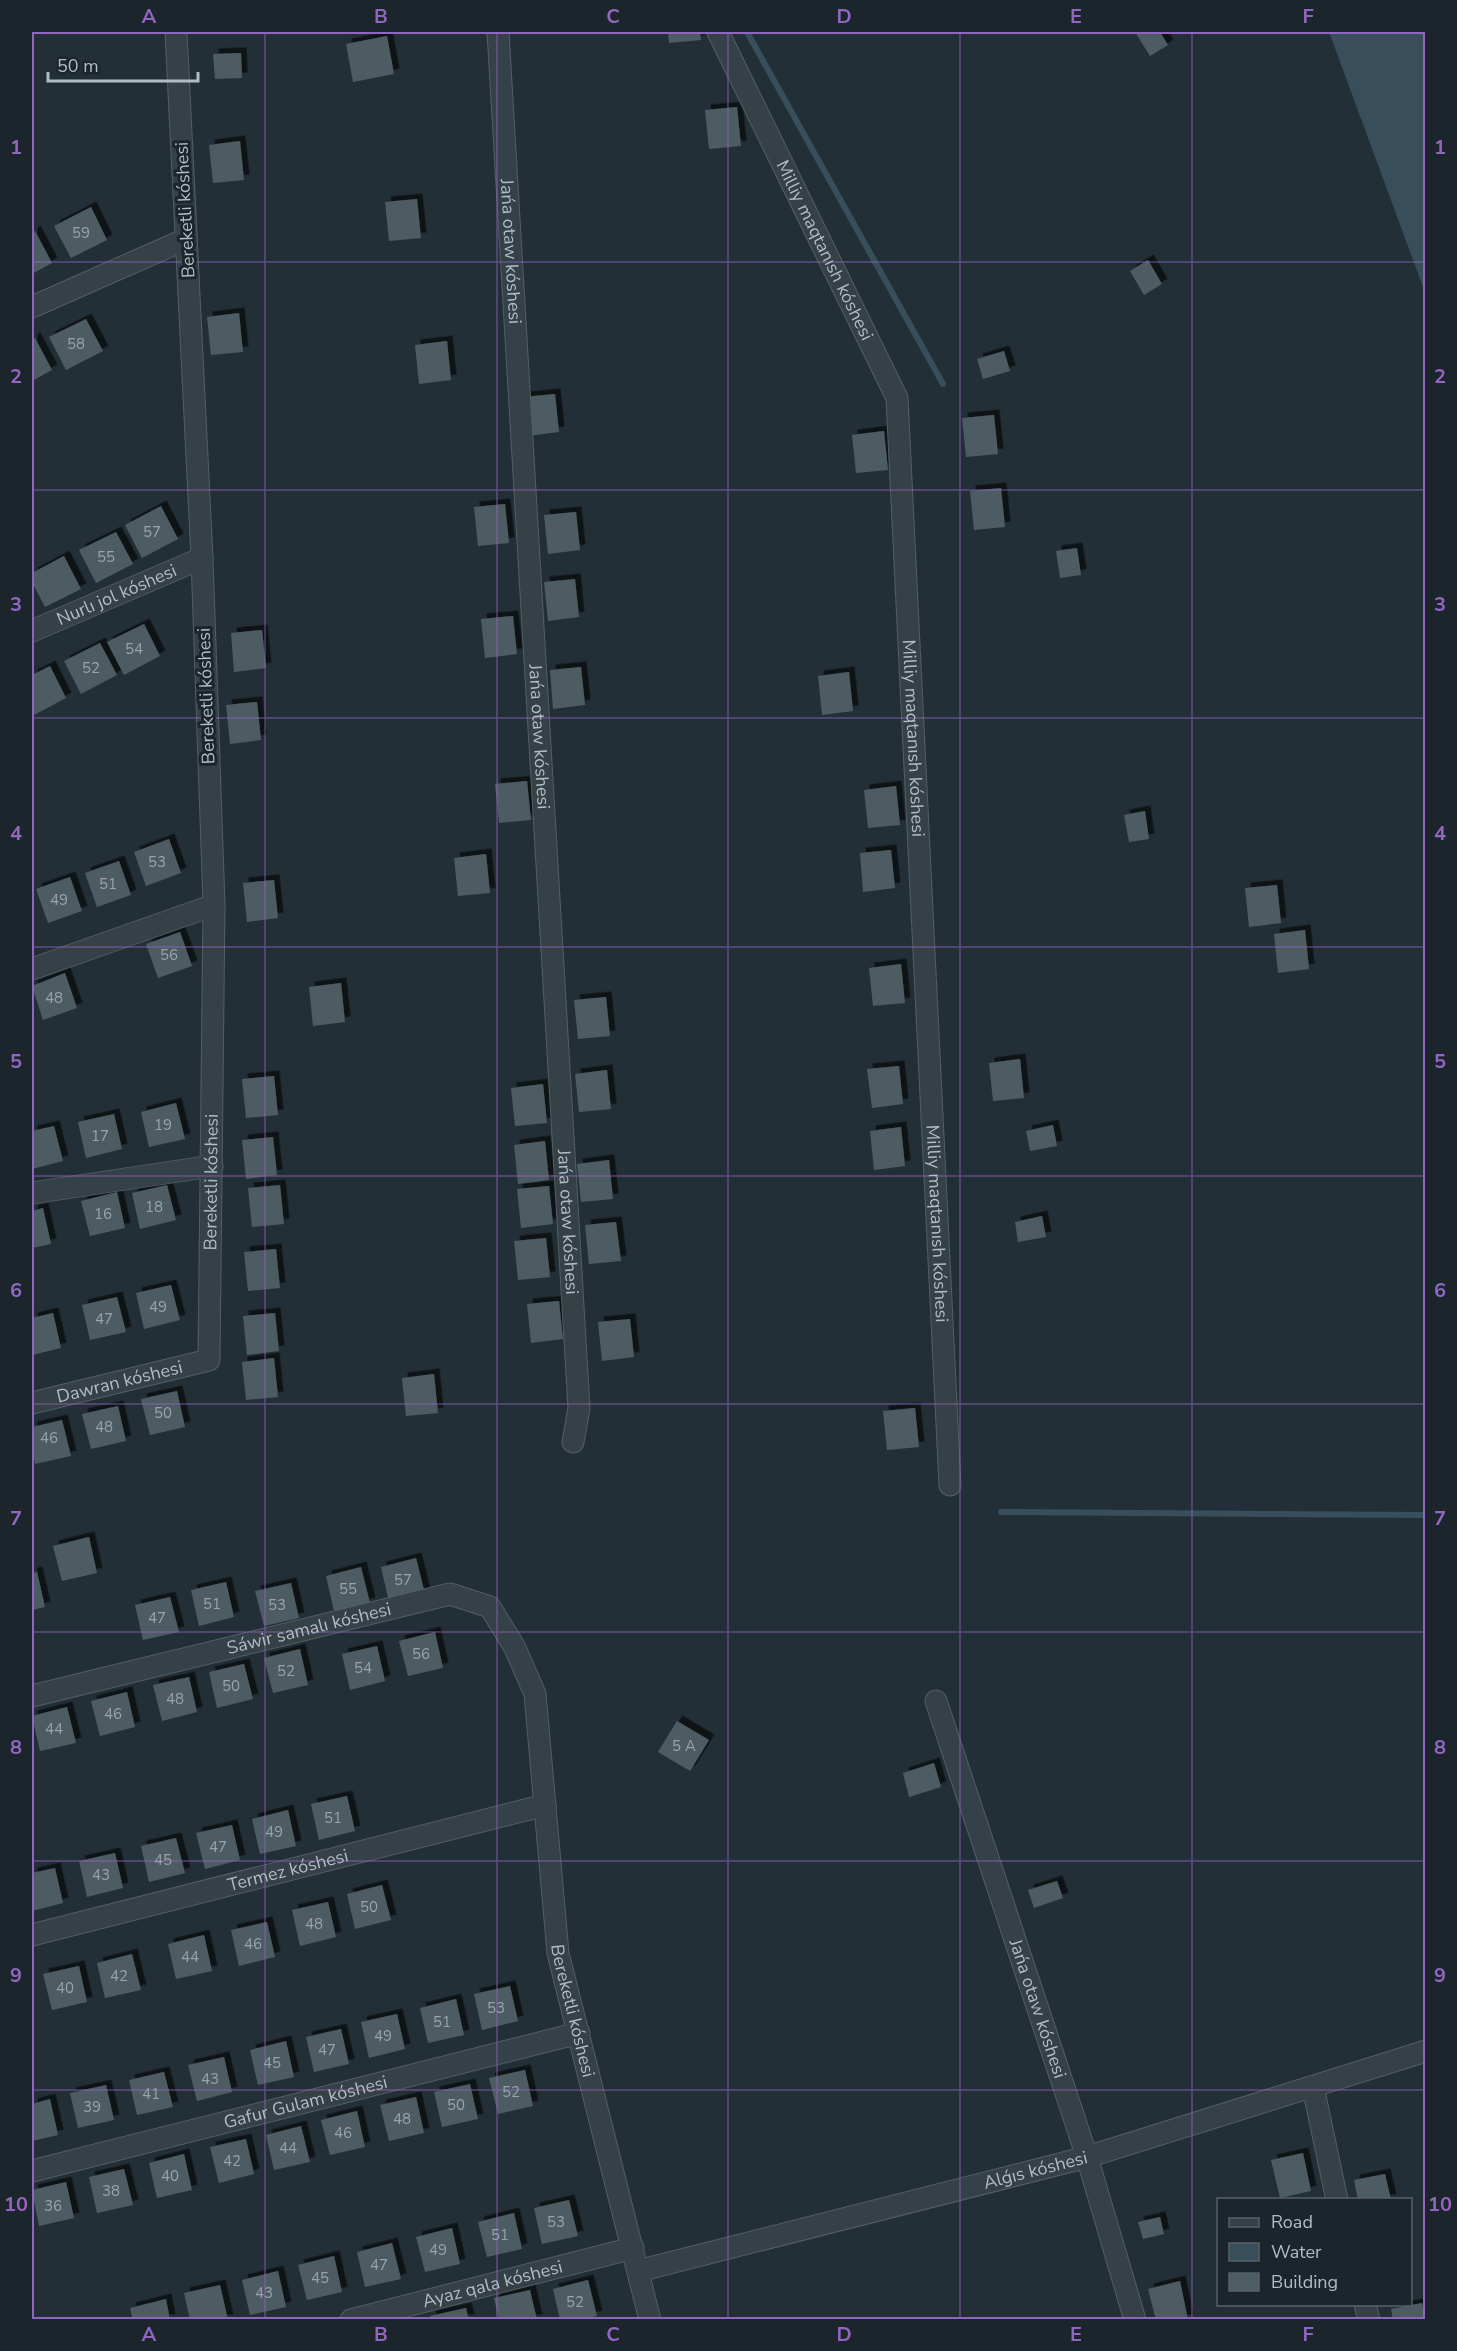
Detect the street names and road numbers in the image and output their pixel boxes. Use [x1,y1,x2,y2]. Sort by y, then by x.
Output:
street label: Bereketli kóshesi [169,141,201,279]
street label: Milliy maqtanısh kóshesi [771,156,879,344]
street label: Jańa otaw kóshesi [495,177,527,325]
street label: Nurlı jol kóshesi [53,558,180,631]
street label: Bereketli kóshesi [192,627,220,765]
street label: Milliy maqtanısh kóshesi [897,639,930,838]
street label: Jańa otaw kóshesi [523,662,556,810]
street label: Bereketli kóshesi [198,1114,224,1251]
street label: Milliy maqtanısh kóshesi [920,1124,954,1323]
street label: Jańa otaw kóshesi [552,1148,584,1295]
street label: Dawran kóshesi [54,1355,185,1409]
street label: Sáwir samalı kóshesi [224,1597,394,1660]
street label: Termez kóshesi [225,1843,351,1897]
street label: Jańa otaw kóshesi [1003,1935,1072,2081]
street label: Bereketli kóshesi [545,1943,601,2080]
street label: Gafur Gulam kóshesi [221,2070,390,2134]
street label: Alǵıs kóshesi [981,2145,1090,2195]
street label: Ayaz qala kóshesi [420,2254,565,2313]

